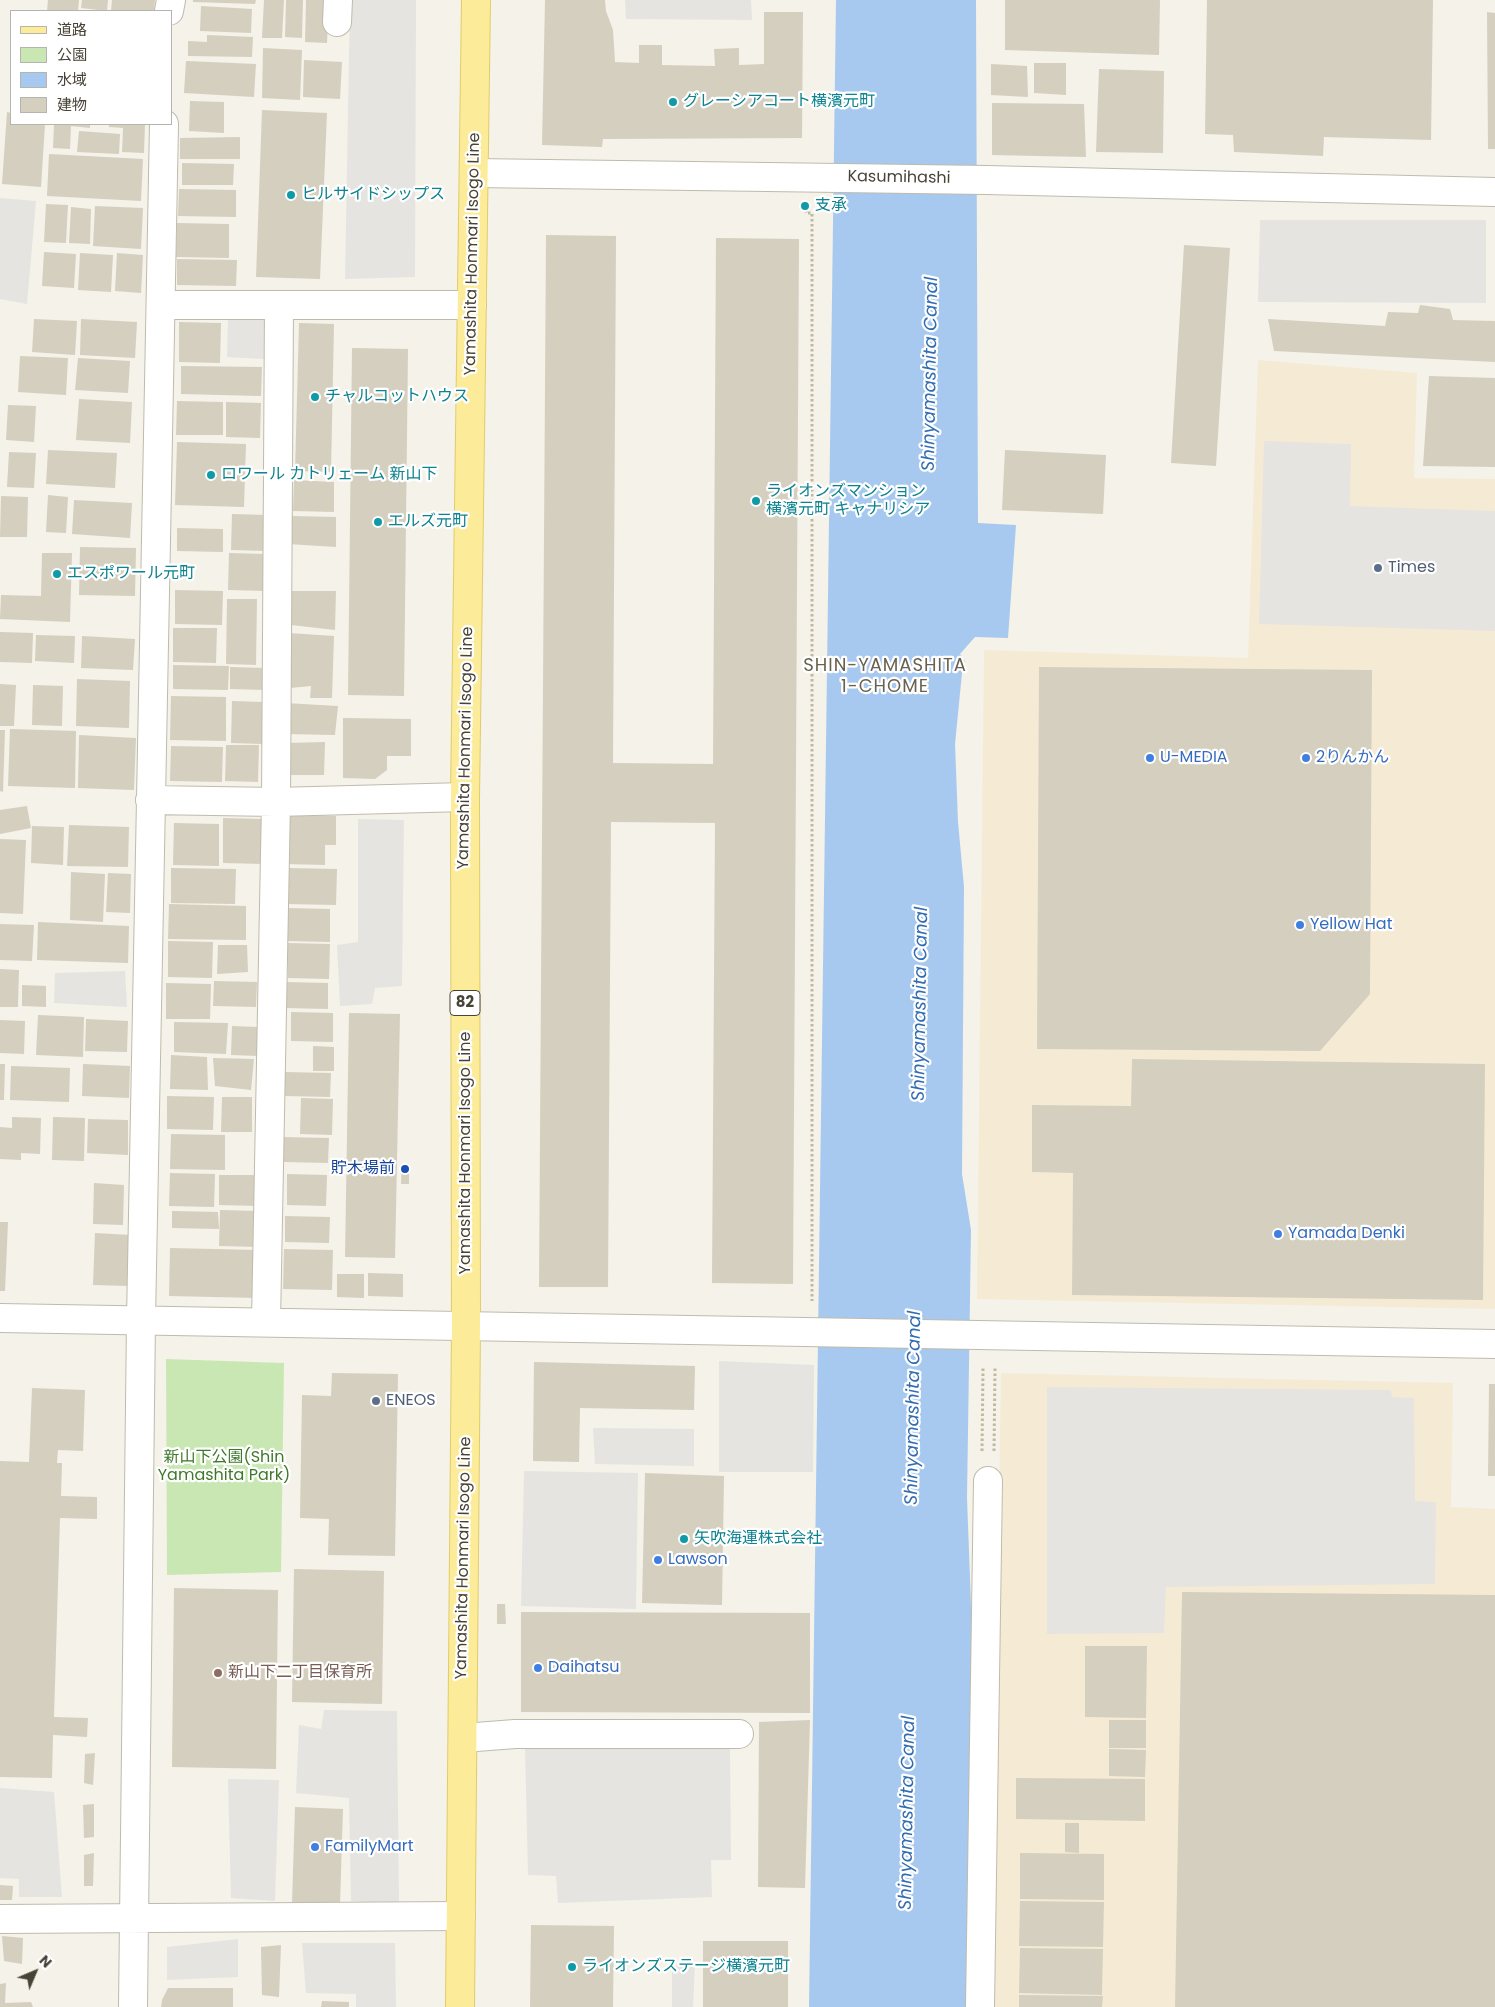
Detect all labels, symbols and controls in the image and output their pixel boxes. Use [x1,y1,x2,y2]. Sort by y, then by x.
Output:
legend [10,10,172,125]
text: 道路 [57,19,87,40]
text: 公園 [57,44,87,65]
text: 水域 [57,69,87,90]
place label: グレーシアコート横濱元町 [683,92,875,112]
text: 建物 [57,94,87,115]
marker: グレーシアコート横濱元町 [667,96,679,108]
street label: Yamashita Honmari Isogo Line [461,132,485,376]
street label: Kasumihashi [847,168,951,188]
place label: ヒルサイドシップス [301,185,445,205]
marker: ヒルサイドシップス [285,189,297,201]
place label: 支承 [815,196,847,216]
marker: 支承 [799,200,811,212]
water label: Shinyamashita Canal [919,277,943,471]
place label: チャルコットハウス [325,387,469,407]
marker: チャルコットハウス [309,391,321,403]
place label: ロワール カトリェーム 新山下 [221,465,438,485]
marker: ロワール カトリェーム 新山下 [205,469,217,481]
place label: ライオンズマンション 横濱元町 キャナリシア [766,482,930,520]
marker: ライオンズマンション 横濱元町 キャナリシア [750,495,762,507]
place label: エルズ元町 [388,512,468,532]
marker: エルズ元町 [372,516,384,528]
place label: Times [1388,558,1435,578]
marker: Times [1372,562,1384,574]
place label: エスポワール元町 [67,564,195,584]
marker: エスポワール元町 [51,568,63,580]
street label: Yamashita Honmari Isogo Line [454,626,478,870]
district label: SHIN-YAMASHITA 1-CHOME [801,655,969,698]
place label: U-MEDIA [1160,748,1228,768]
place label: 2りんかん [1316,748,1389,768]
marker: U-MEDIA [1144,752,1156,764]
marker: 2りんかん [1300,752,1312,764]
water label: Shinyamashita Canal [909,907,933,1101]
place label: Yellow Hat [1310,915,1392,935]
marker: Yellow Hat [1294,919,1306,931]
road number: 82 [450,990,480,1016]
street label: Yamashita Honmari Isogo Line [456,1032,476,1274]
place label: 貯木場前 [331,1159,395,1179]
marker: 貯木場前 [399,1163,411,1175]
place label: Yamada Denki [1288,1224,1405,1244]
marker: Yamada Denki [1272,1228,1284,1240]
water label: Shinyamashita Canal [902,1311,926,1505]
place label: ENEOS [386,1391,436,1411]
marker: ENEOS [370,1395,382,1407]
street label: Yamashita Honmari Isogo Line [452,1436,476,1680]
park label: 新山下公園(Shin Yamashita Park) [158,1448,290,1486]
place label: 矢吹海運株式会社 [694,1529,822,1549]
marker: 矢吹海運株式会社 [678,1533,690,1545]
place label: Lawson [668,1550,728,1570]
marker: Lawson [652,1554,664,1566]
place label: Daihatsu [548,1658,620,1678]
marker: Daihatsu [532,1662,544,1674]
place label: 新山下二丁目保育所 [228,1663,372,1683]
marker: 新山下二丁目保育所 [212,1667,224,1679]
water label: Shinyamashita Canal [896,1716,920,1910]
place label: FamilyMart [325,1837,414,1857]
marker: FamilyMart [309,1841,321,1853]
north arrow [10,1947,60,1997]
text: N [35,1951,56,1972]
place label: ライオンズステージ横濱元町 [582,1957,790,1977]
marker: ライオンズステージ横濱元町 [566,1961,578,1973]

